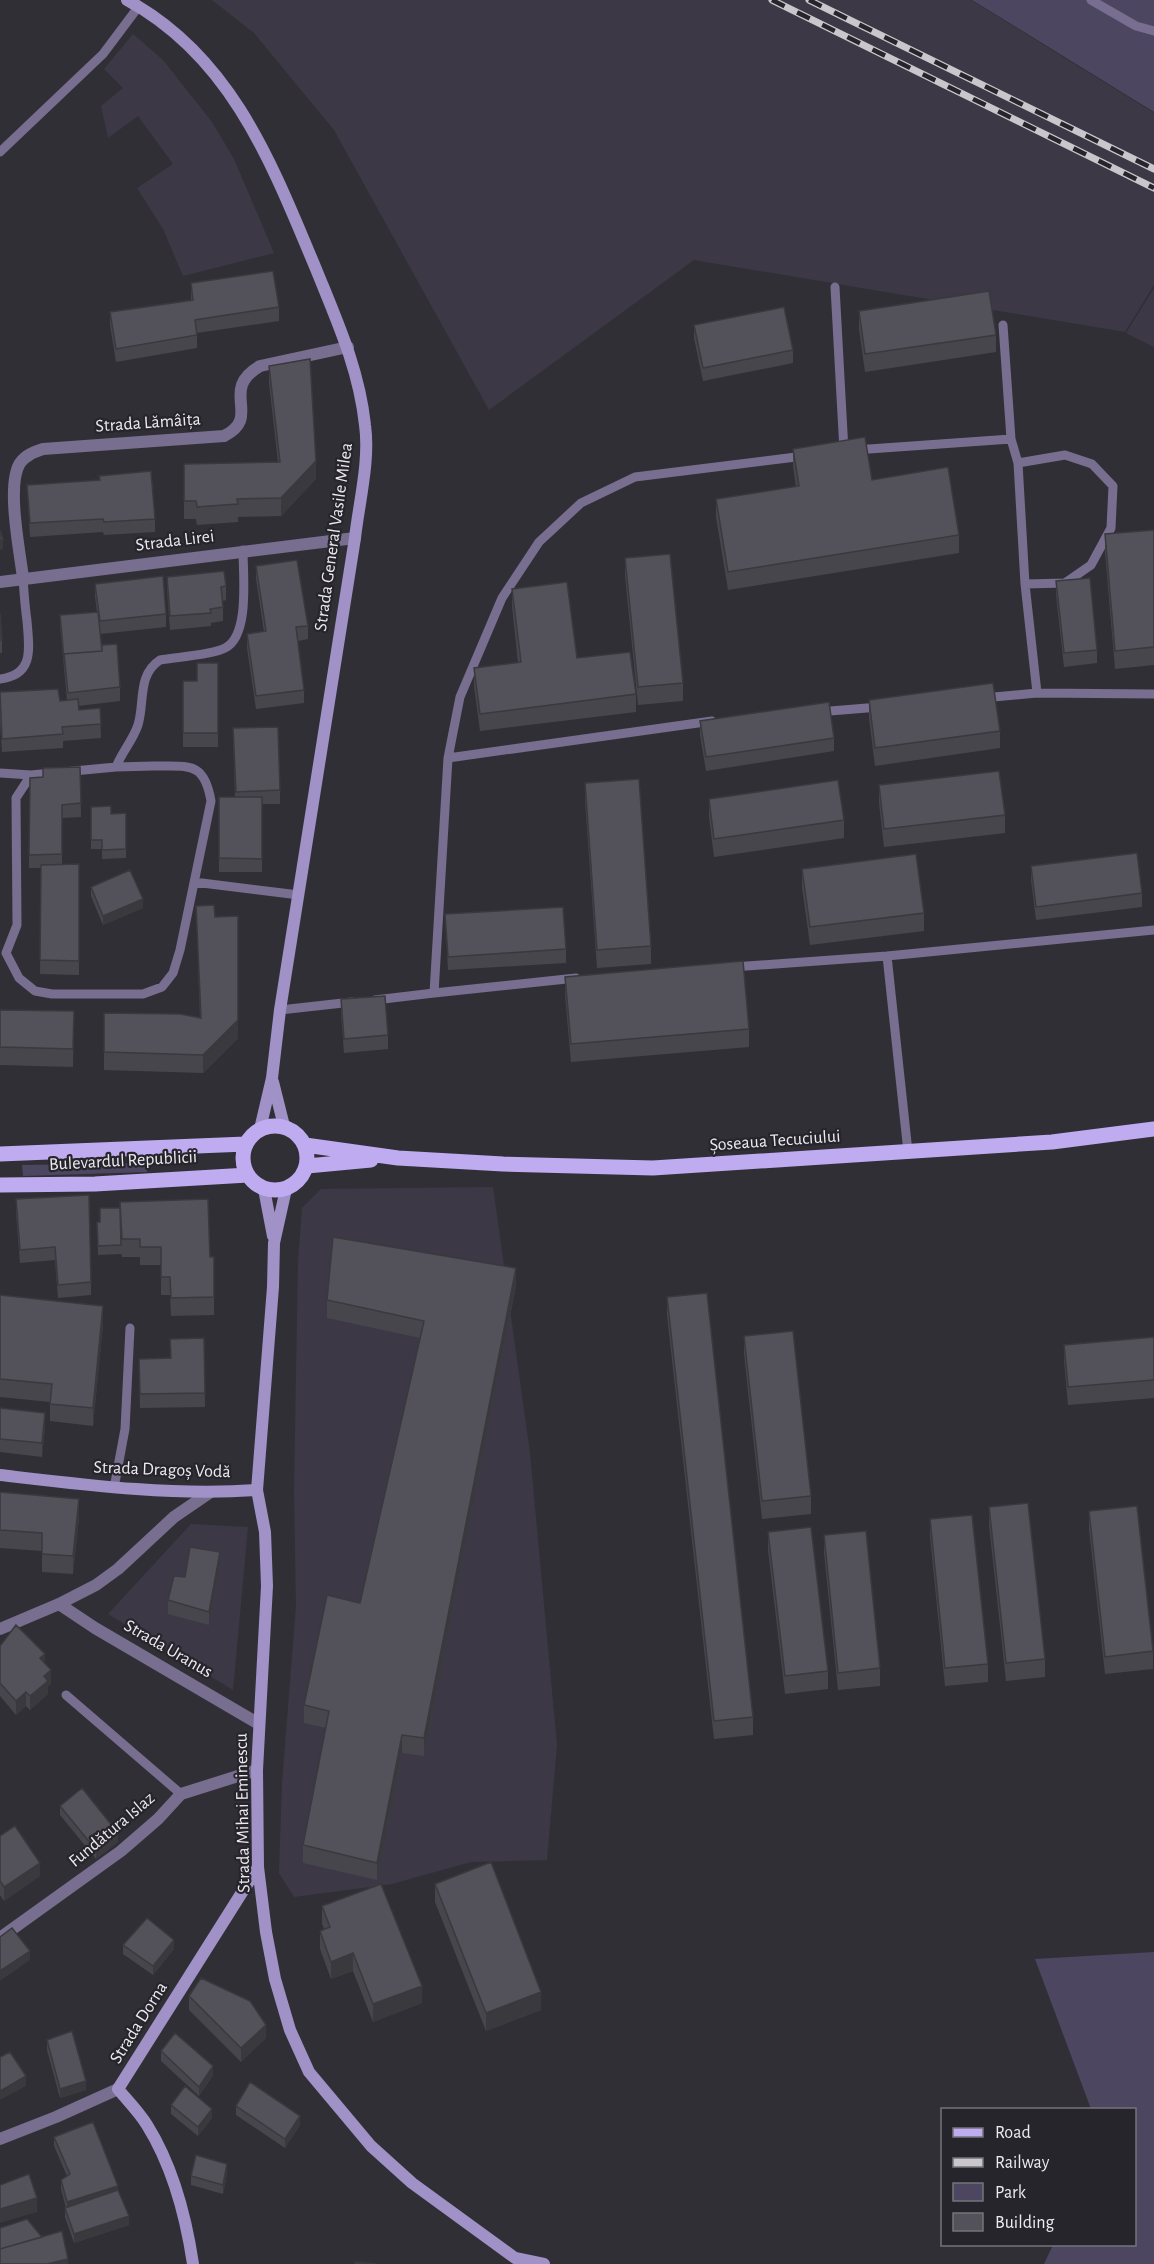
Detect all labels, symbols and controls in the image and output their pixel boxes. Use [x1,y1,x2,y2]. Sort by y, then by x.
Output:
street label: Strada Lămâița [95,410,201,437]
street label: Strada General Vasile Milea [312,442,356,632]
street label: Strada Lirei [135,527,215,555]
street label: Șoseaua Tecuciului [709,1127,841,1156]
street label: Bulevardul Republicii [48,1148,198,1174]
street label: Strada Dragoș Vodă [93,1459,231,1482]
street label: Strada Uranus [121,1617,215,1681]
street label: Strada Mihai Eminescu [233,1733,253,1893]
street label: Fundătura Islaz [66,1789,158,1871]
street label: Strada Dorna [107,1979,171,2067]
legend [941,2108,1136,2246]
text: Road [995,2124,1031,2142]
text: Railway [995,2154,1050,2172]
text: Park [995,2184,1027,2202]
text: Building [995,2214,1055,2232]

